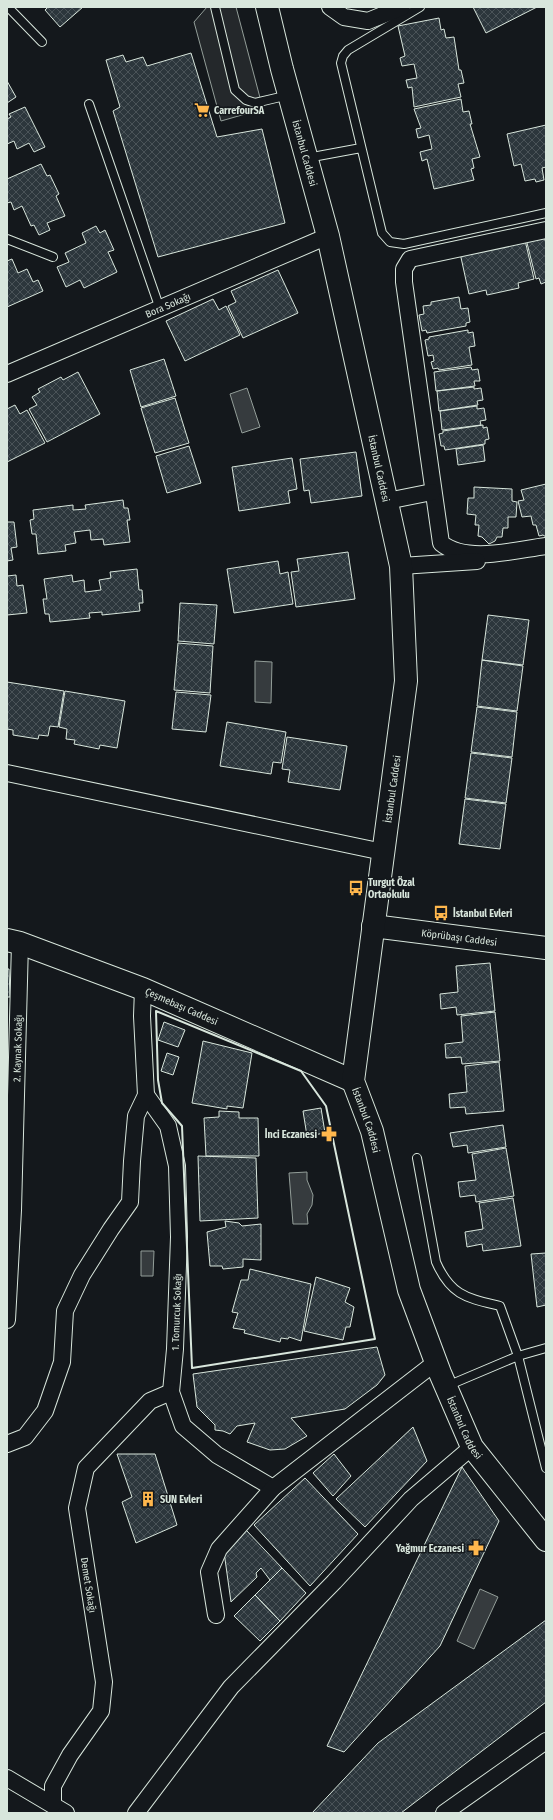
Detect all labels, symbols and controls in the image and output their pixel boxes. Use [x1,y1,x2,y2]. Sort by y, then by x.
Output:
supermarket icon: CarrefourSA [193,101,211,119]
place label: CarrefourSA [214,105,265,117]
street label: İstanbul Caddesi [289,118,319,188]
street label: Bora Sokağı [144,291,193,321]
street label: İstanbul Caddesi [365,434,392,503]
street label: İstanbul Caddesi [380,754,404,824]
place label: Turgut Özal Ortaokulu [368,876,415,901]
bus stop icon: Turgut Özal Ortaokulu [347,879,365,897]
bus stop icon: İstanbul Evleri [432,904,450,922]
place label: İstanbul Evleri [453,907,513,920]
street label: Köprübaşı Caddesi [421,927,498,949]
street label: Çeşmebaşı Caddesi [143,986,220,1028]
street label: 2. Kaynak Sokağı [11,1014,25,1082]
street label: İstanbul Caddesi [349,1085,382,1154]
pharmacy icon: İnci Eczanesi [320,1125,338,1143]
place label: İnci Eczanesi [265,1128,317,1141]
street label: 1. Tomurcuk Sokağı [170,1273,184,1351]
street label: İstanbul Caddesi [444,1394,484,1462]
building icon: SUN Evleri [139,1490,157,1508]
place label: SUN Evleri [160,1494,203,1506]
pharmacy icon: Yağmur Eczanesi [467,1539,485,1557]
place label: Yağmur Eczanesi [395,1543,464,1555]
street label: Demet Sokağı [78,1557,98,1614]

